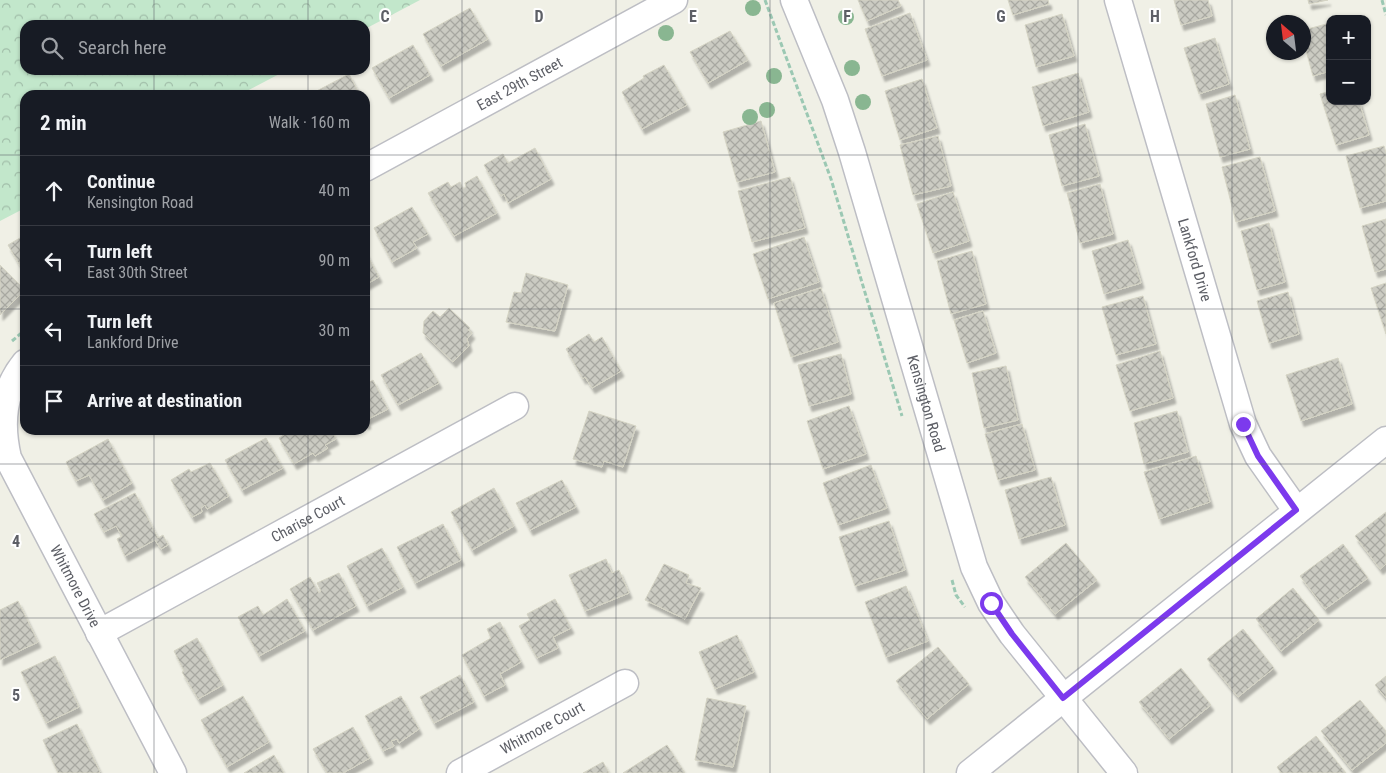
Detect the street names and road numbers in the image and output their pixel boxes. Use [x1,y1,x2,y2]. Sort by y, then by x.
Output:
street label: East 29th Street [474,53,565,114]
street label: Lankford Drive [1174,216,1215,304]
street label: Kensington Road [903,353,949,454]
street label: Charise Court [268,492,348,546]
street label: Whitmore Drive [46,542,104,630]
street label: Whitmore Court [497,698,588,758]

